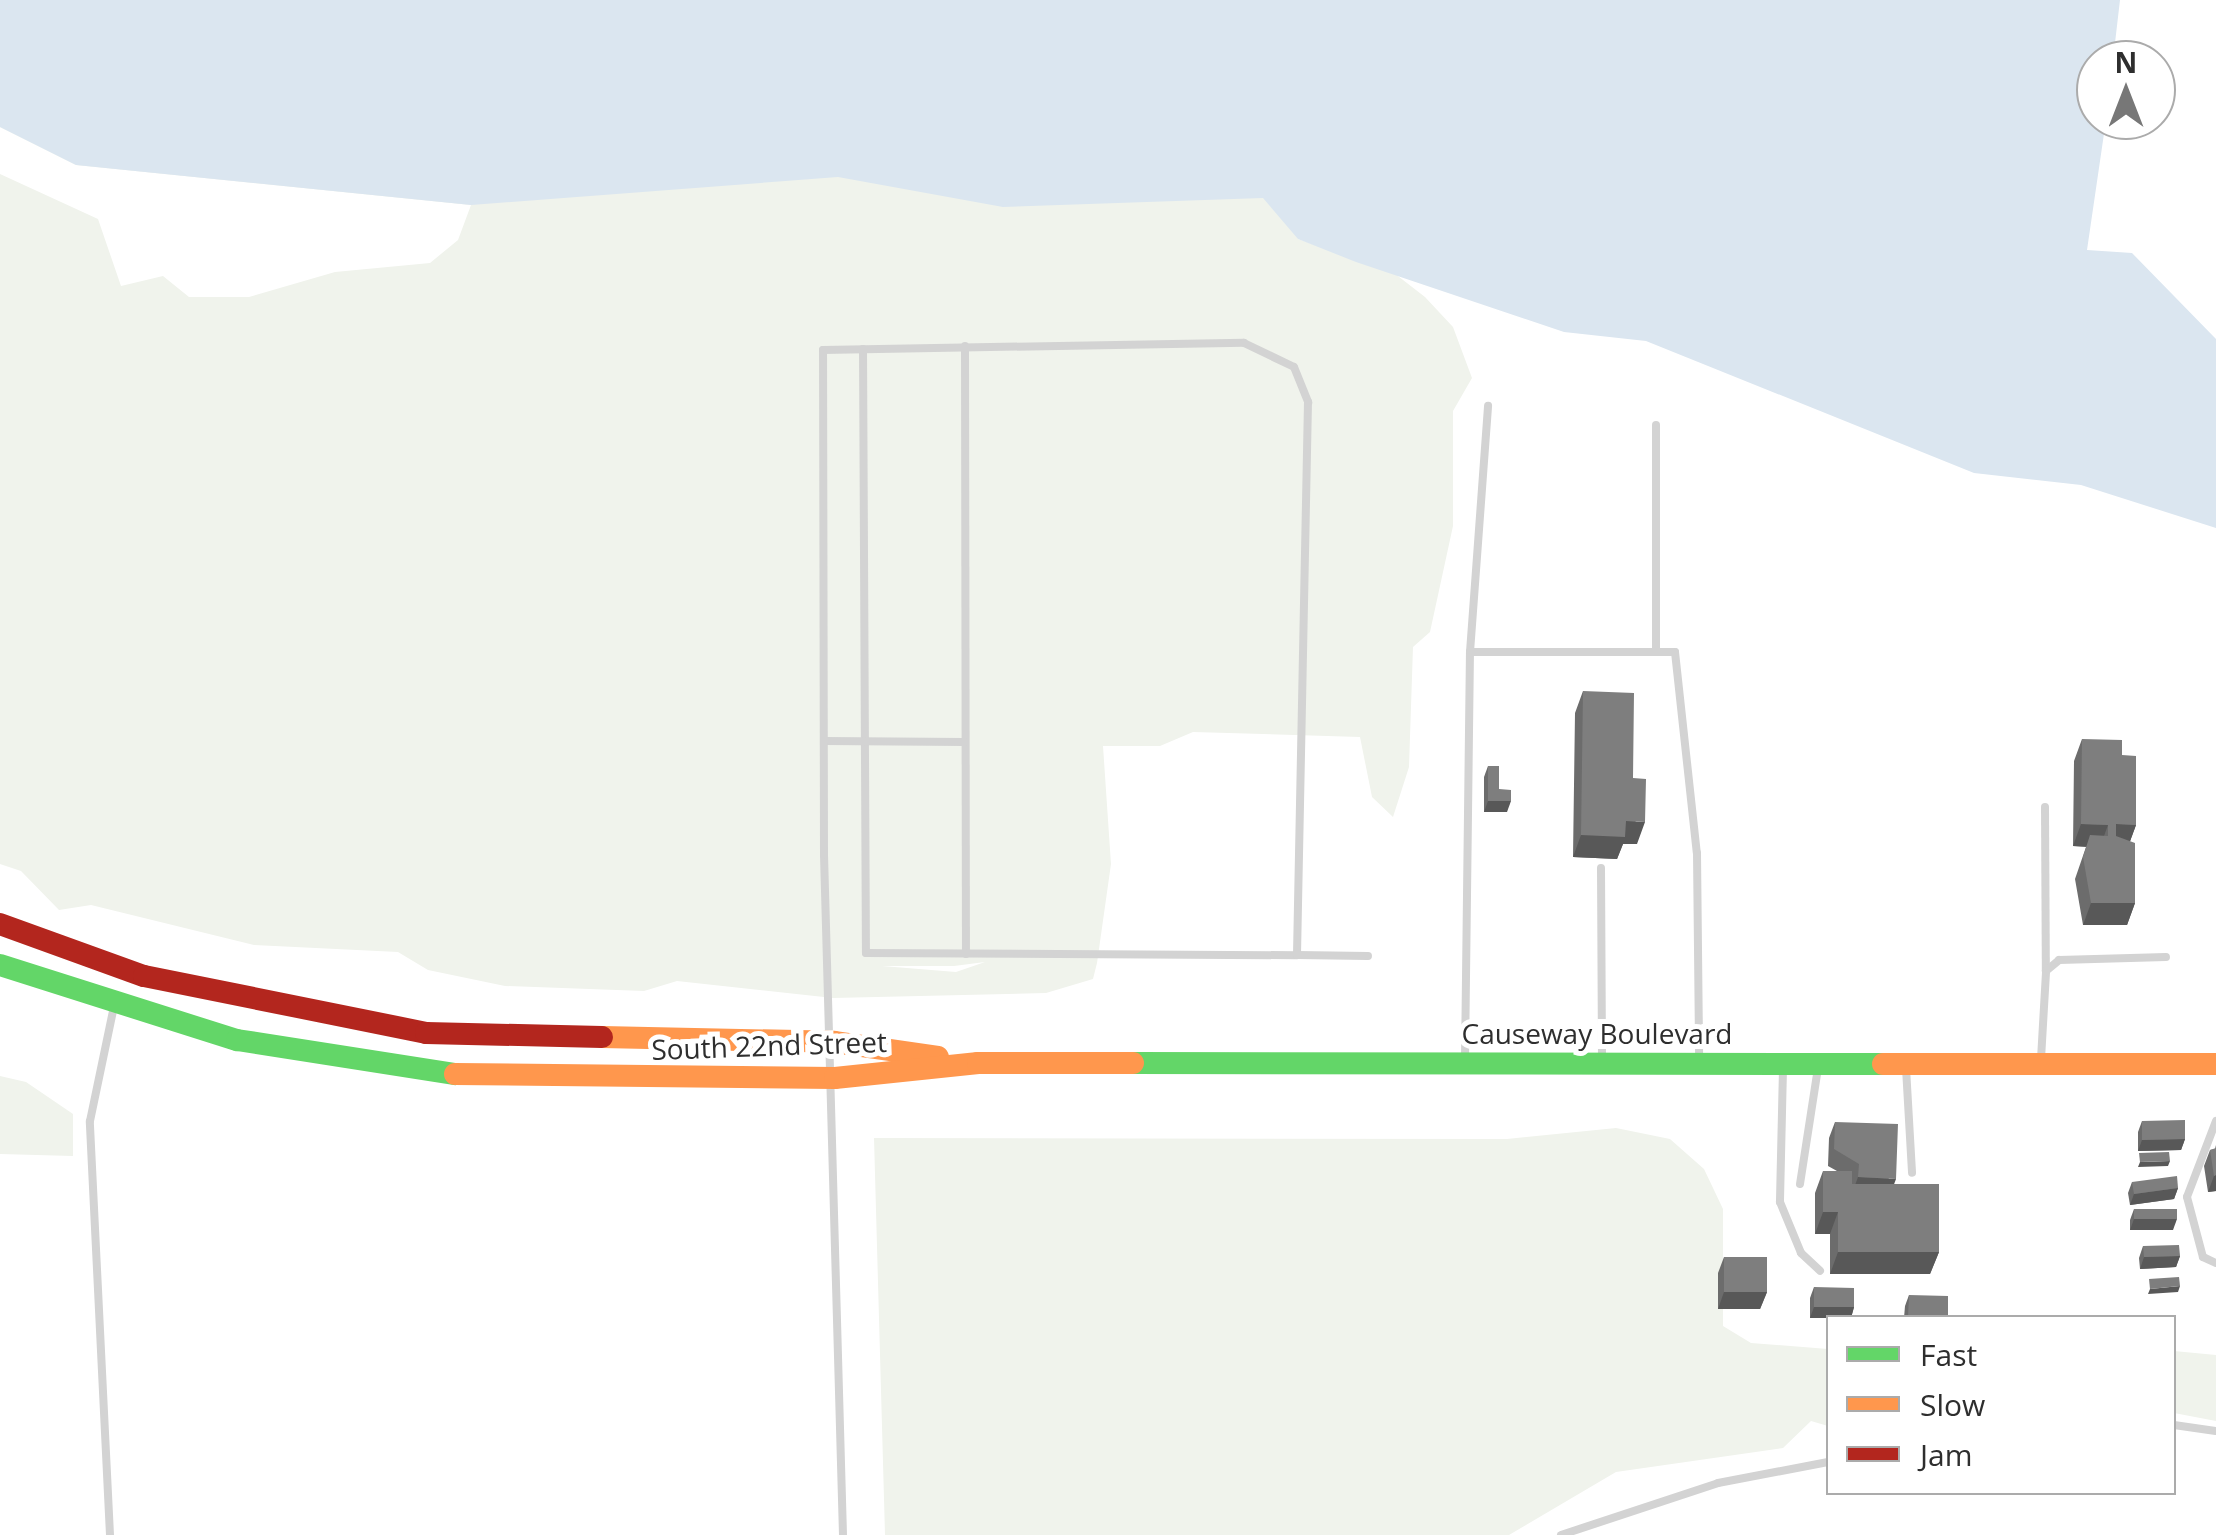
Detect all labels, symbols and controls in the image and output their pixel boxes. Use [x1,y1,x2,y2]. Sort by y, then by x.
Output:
north arrow [2076,40,2176,140]
text: N [2115,43,2137,81]
street label: Causeway Boulevard [1461,1016,1733,1050]
street label: South 22nd Street [651,1024,887,1066]
legend [1826,1315,2176,1495]
text: Fast [1920,1334,1977,1375]
text: Slow [1920,1384,1985,1425]
text: Jam [1920,1434,1973,1475]

